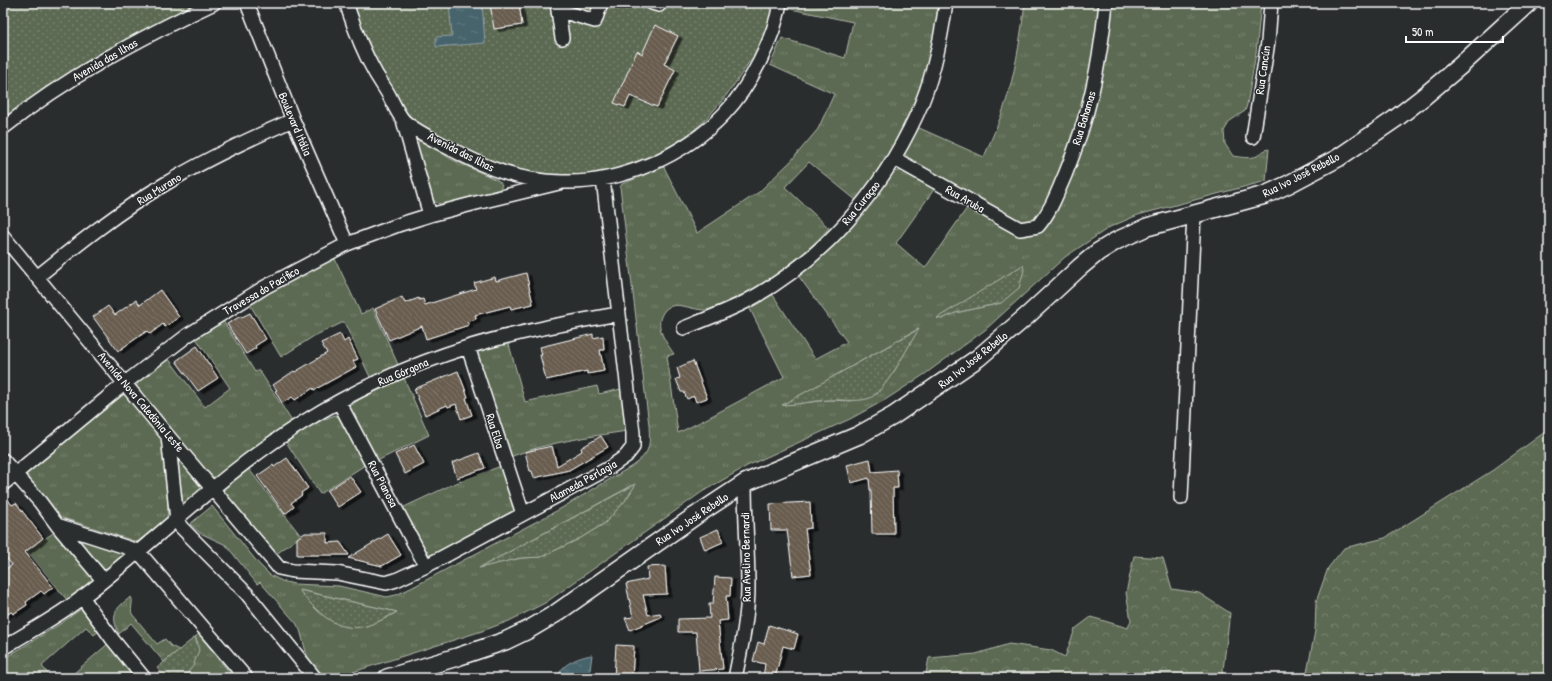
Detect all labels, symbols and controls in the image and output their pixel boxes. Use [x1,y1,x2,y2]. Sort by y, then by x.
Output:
scale bar [1406,18,1503,44]
text: 50 m [1412,23,1433,40]
street label: Avenida das Ilhas [69,34,141,85]
street label: Rua Cancún [1251,44,1274,96]
street label: Rua Bahamas [1067,88,1100,147]
street label: Boulevard Itália [274,89,317,158]
street label: Avenida das Ilhas [425,127,498,176]
street label: Rua Ivo José Rebello [1259,148,1342,201]
street label: Rua Murano [133,168,184,209]
street label: Rua Curaçao [837,177,884,228]
street label: Rua Aruba [943,181,988,217]
street label: Travessa do Pacífico [219,262,302,319]
street label: Rua Ivo José Rebello [934,327,1011,392]
street label: Avenida Nova Caledônia Leste [94,348,189,456]
street label: Rua Górgona [375,353,431,390]
street label: Rua Elba [482,411,509,451]
street label: Alameda Perlagia [546,455,620,506]
street label: Rua Pianosa [364,457,403,510]
street label: Rua Ivo José Rebello [652,488,732,549]
street label: Rua Avelino Bernardi [736,512,755,602]

